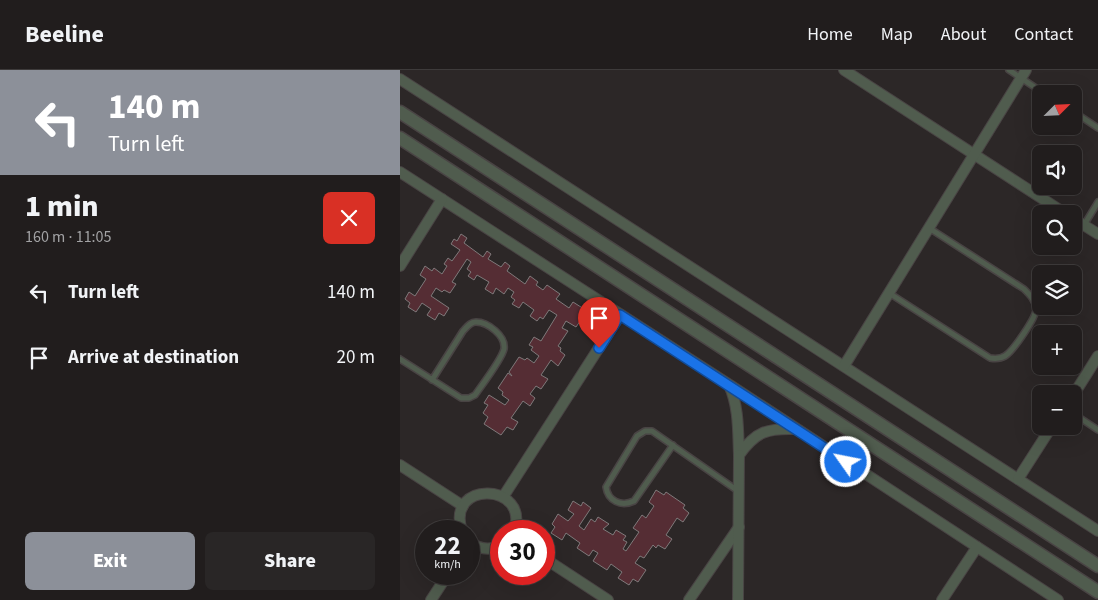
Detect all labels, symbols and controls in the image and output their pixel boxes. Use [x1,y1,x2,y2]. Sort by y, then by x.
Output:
text: Beeline [25,17,104,52]
text: Home [807,22,853,47]
text: Map [881,22,913,47]
text: About [941,22,986,47]
text: Contact [1014,22,1073,47]
text: 140 m [108,82,200,132]
north arrow [1032,85,1082,135]
map controls [1032,85,1082,435]
icon: left [25,90,90,155]
text: Turn left [108,128,184,160]
button: sound [1032,145,1082,195]
text: 1 min [25,185,99,228]
button: close [323,192,375,244]
button: search [1032,205,1082,255]
text: 160 m · 11:05 [25,226,112,248]
button: layers [1032,265,1082,315]
icon: left [25,279,53,307]
text: Turn left [68,279,139,306]
text: 140 m [327,279,375,306]
pin [578,297,620,348]
icon: arrive [585,304,613,332]
button: + [1032,325,1082,375]
icon: arrive [25,344,53,372]
text: Arrive at destination [68,344,239,371]
text: 20 m [337,344,375,371]
button: − [1032,385,1082,435]
position arrow [819,435,871,487]
speed limit sign: 30 [490,520,555,585]
text: 22 [434,528,461,564]
button: Exit [25,532,195,590]
button: Share [205,532,375,590]
text: km/h [434,556,461,573]

